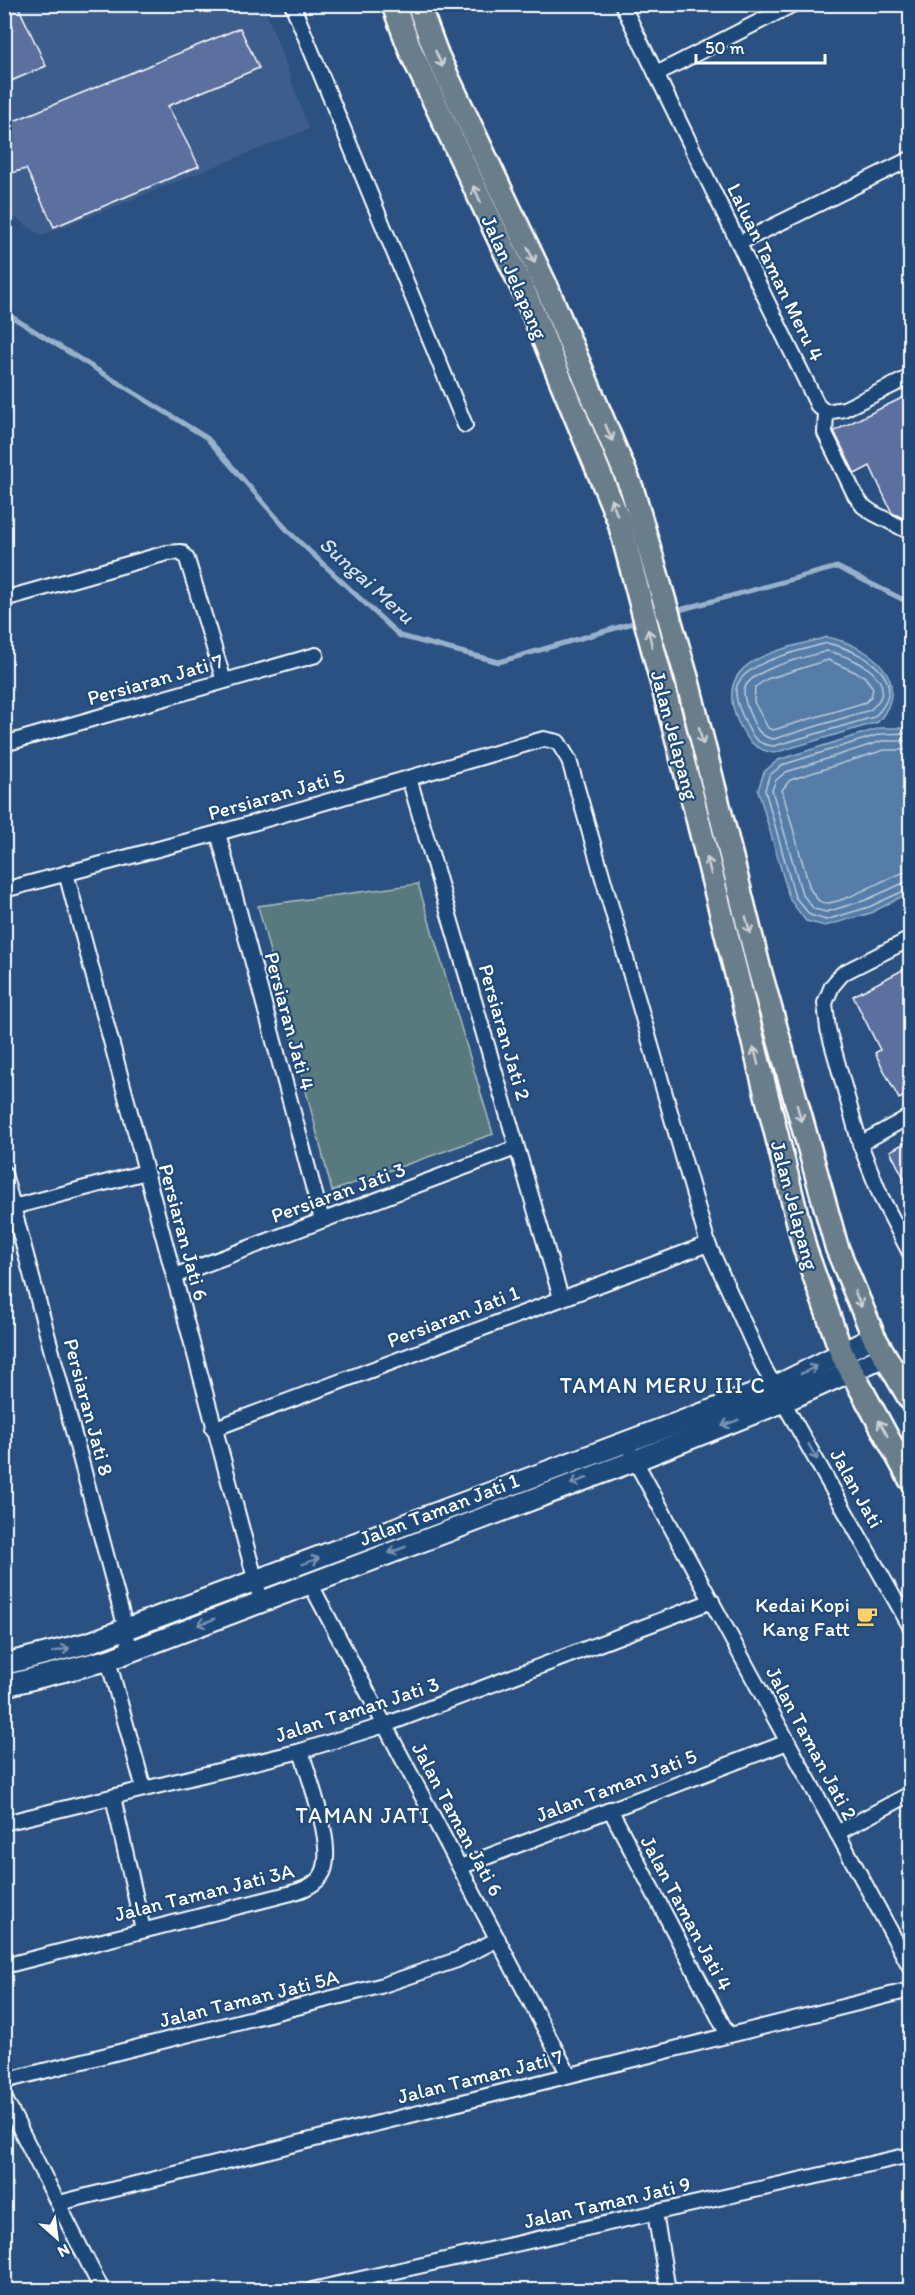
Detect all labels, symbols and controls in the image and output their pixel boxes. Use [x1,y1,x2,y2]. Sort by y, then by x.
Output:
scale bar [696,27,825,65]
text: 50 m [705,37,745,59]
one-way arrow [434,50,445,68]
street label: Laluan Taman Meru 4 [722,179,830,365]
one-way arrow [471,185,483,203]
street label: Jalan Jelapang [477,211,554,343]
one-way arrow [526,245,538,263]
one-way arrow [604,424,615,442]
one-way arrow [607,498,618,517]
water label: Sungai Meru [314,530,421,630]
one-way arrow [643,629,655,648]
street label: Persiaran Jati 7 [84,648,226,710]
street label: Jalan Jelapang [646,668,704,803]
one-way arrow [695,726,707,745]
street label: Persiaran Jati 5 [205,763,347,825]
one-way arrow [702,857,714,876]
one-way arrow [743,915,755,934]
street label: Persiaran Jati 4 [260,949,321,1093]
street label: Persiaran Jati 2 [474,961,536,1103]
one-way arrow [750,1047,761,1066]
one-way arrow [794,1103,805,1122]
street label: Jalan Jelapang [766,1138,824,1273]
street label: Persiaran Jati 3 [267,1156,409,1228]
street label: Persiaran Jati 6 [154,1161,214,1303]
street label: Persiaran Jati 1 [383,1279,523,1353]
one-way arrow [853,1289,864,1307]
street label: Persiaran Jati 8 [59,1336,119,1478]
one-way arrow [800,1364,818,1375]
district label: TAMAN MERU III C [560,1372,766,1399]
one-way arrow [721,1418,740,1429]
one-way arrow [877,1420,889,1437]
one-way arrow [808,1444,820,1461]
street label: Jalan Jati [825,1444,889,1532]
street label: Jalan Taman Jati 1 [356,1467,523,1551]
one-way arrow [571,1477,589,1488]
one-way arrow [388,1546,407,1557]
one-way arrow [301,1555,320,1566]
place label: Kedai Kopi Kang Fatt [755,1592,850,1641]
cafe icon: Kedai Kopi Kang Fatt [855,1604,879,1628]
one-way arrow [197,1617,216,1628]
one-way arrow [51,1643,70,1655]
street label: Jalan Taman Jati 2 [761,1662,863,1824]
street label: Jalan Taman Jati 3 [272,1671,442,1747]
street label: Jalan Taman Jati 6 [407,1738,509,1900]
street label: Jalan Taman Jati 5 [532,1743,700,1827]
district label: TAMAN JATI [295,1802,431,1829]
street label: Jalan Taman Jati 4 [636,1831,739,1995]
street label: Jalan Taman Jati 3A [112,1857,297,1926]
street label: Jalan Taman Jati 5A [157,1964,342,2032]
street label: Jalan Taman Jati 7 [395,2043,565,2109]
street label: Jalan Taman Jati 9 [521,2171,693,2233]
north arrow [27,2208,87,2268]
text: N [55,2240,73,2262]

